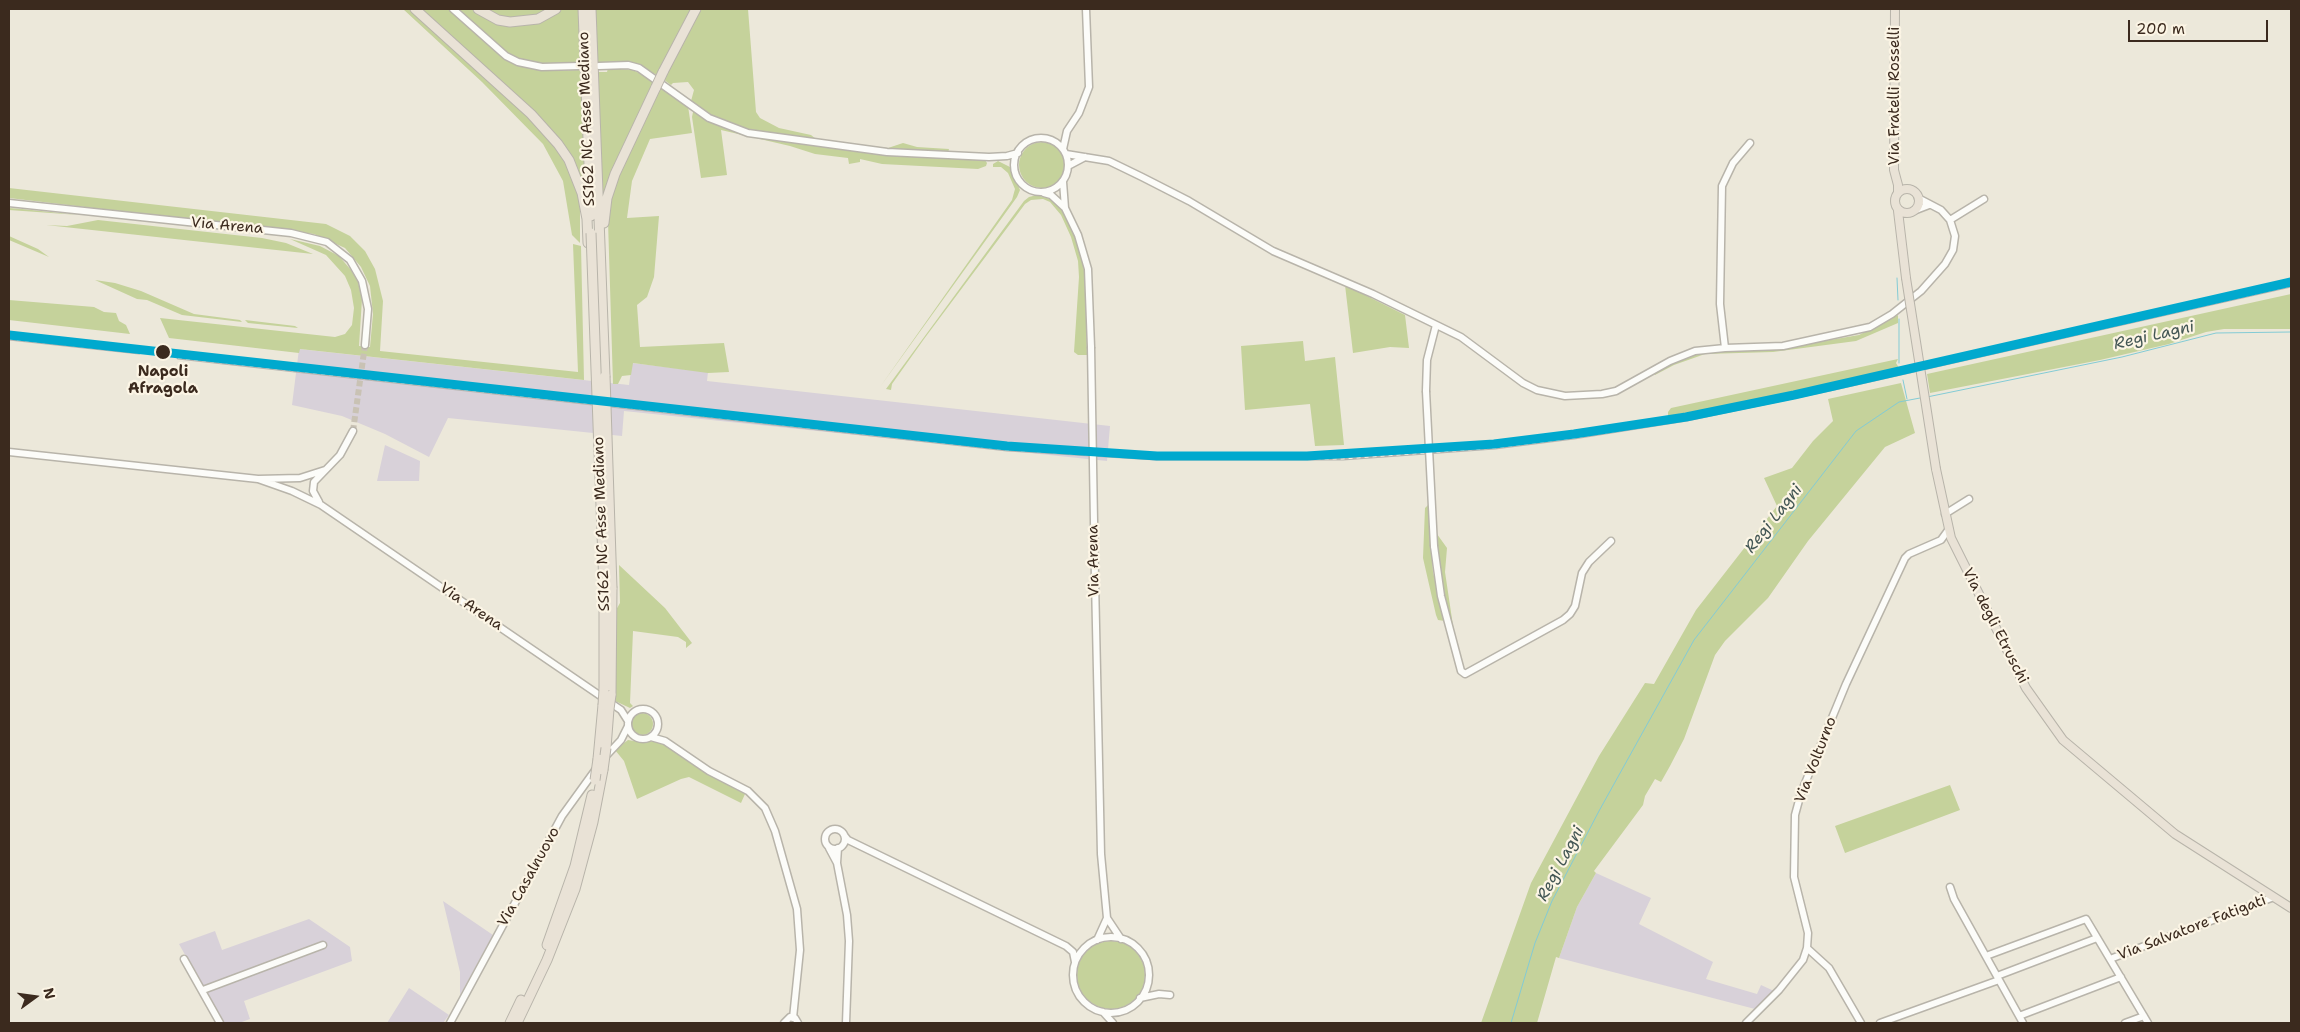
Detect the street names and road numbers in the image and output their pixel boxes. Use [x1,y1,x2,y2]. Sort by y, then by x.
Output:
street label: Via Fratelli Rosselli [1886,27,1904,165]
street label: SS162 NC Asse Mediano [575,31,599,207]
street label: Via Arena [190,214,264,238]
street label: SS162 NC Asse Mediano [590,436,614,612]
street label: Via Arena [1084,525,1104,597]
street label: Via degli Etruschi [1958,565,2032,687]
street label: Via Arena [436,579,506,635]
street label: Via Volturno [1791,715,1841,805]
street label: Via Casalnuovo [494,824,564,930]
street label: Via Salvatore Fatigati [2115,891,2269,965]

